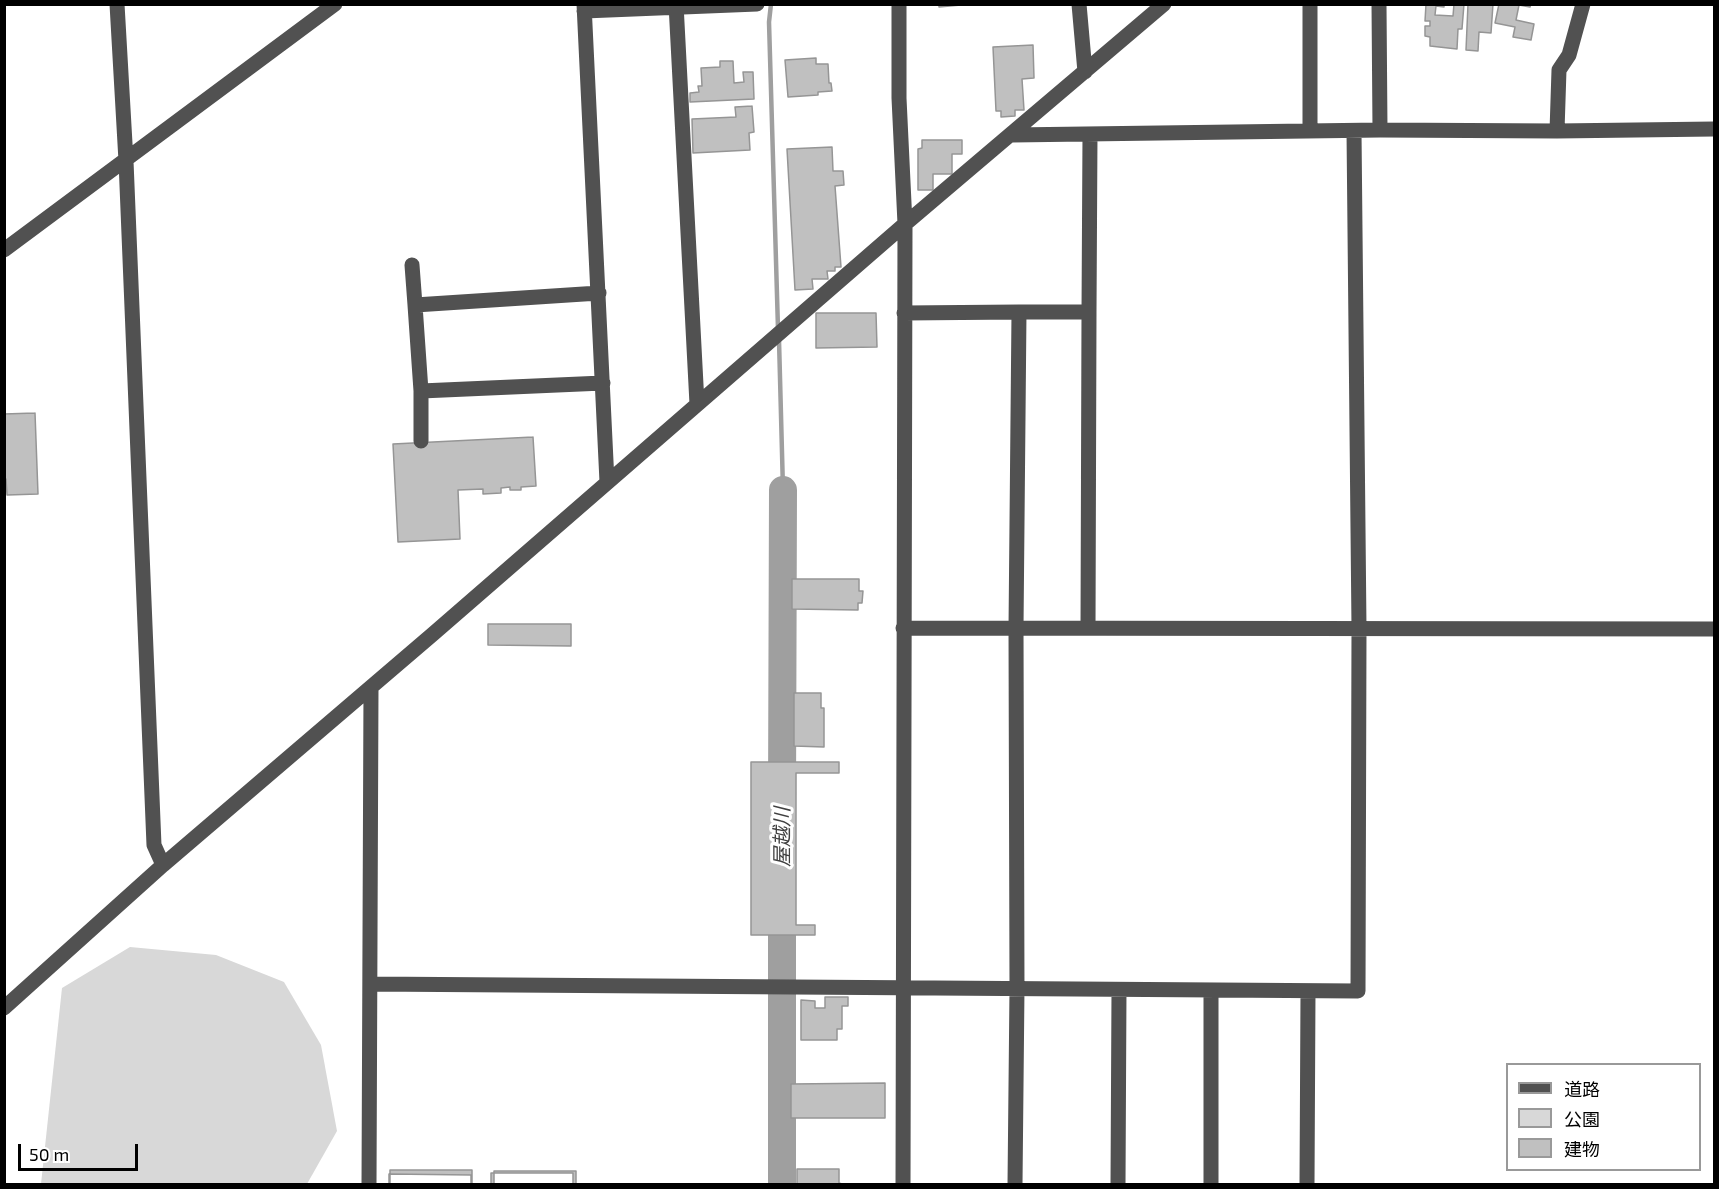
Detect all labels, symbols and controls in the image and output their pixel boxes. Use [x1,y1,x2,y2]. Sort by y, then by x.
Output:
water label: 屋越川 [770,807,794,867]
legend [1506,1063,1701,1171]
text: 道路 [1564,1078,1600,1100]
text: 公園 [1564,1108,1600,1130]
scale bar [21,1132,141,1170]
text: 建物 [1564,1138,1600,1160]
text: 50 m [29,1143,69,1165]

